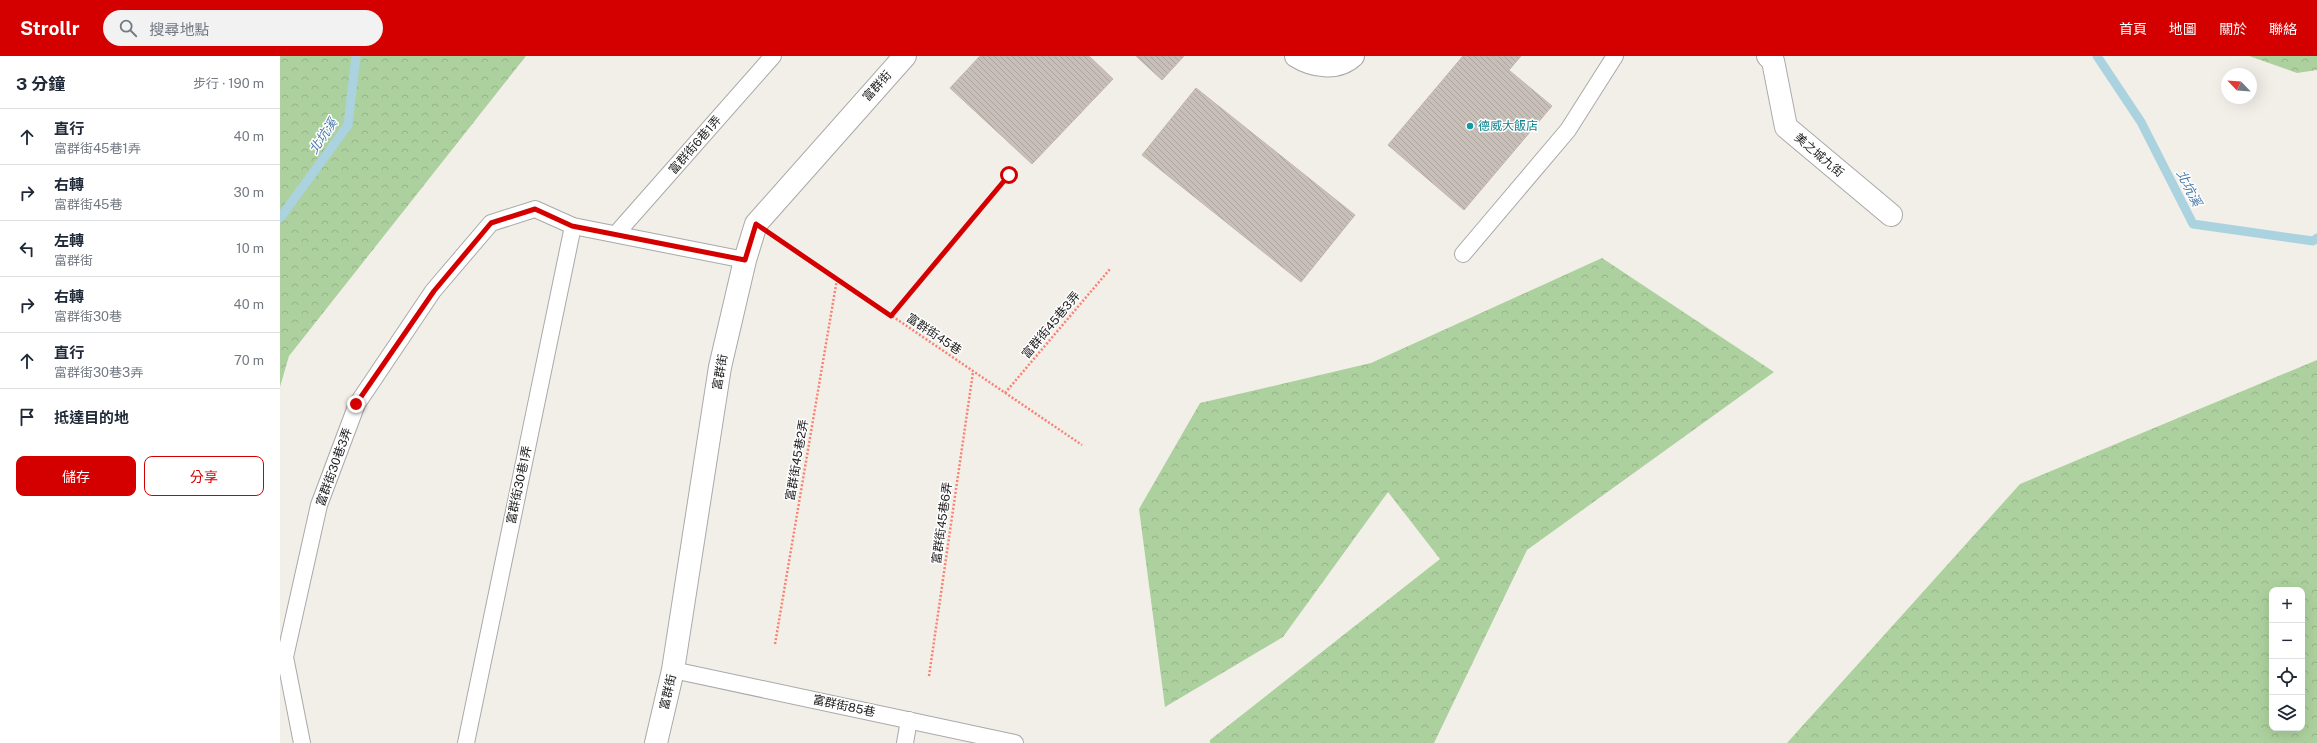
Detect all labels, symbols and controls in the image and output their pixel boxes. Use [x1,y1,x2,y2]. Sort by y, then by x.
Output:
search box [103,10,383,46]
text: Strollr [20,17,79,39]
icon: search [117,17,139,39]
text: 搜尋地點 [149,21,210,38]
text: 首頁 [2119,21,2147,37]
text: 地圖 [2169,21,2197,37]
text: 關於 [2219,21,2247,37]
text: 聯絡 [2269,21,2297,37]
street label: 富群街 [860,68,894,104]
north arrow [2221,68,2257,104]
text: 3 分鐘 [16,74,65,94]
text: 步行 · 190 m [193,76,264,91]
street label: 富群街6巷1弄 [666,113,724,177]
water label: 北坑溪 [306,114,341,156]
place label: 德威大飯店 [1478,119,1538,133]
text: 直行 [54,120,84,137]
marker: 德威大飯店 [1465,121,1475,131]
icon: ahead [16,126,38,148]
text: 40 m [233,129,264,144]
street label: 美之城九街 [1792,130,1846,180]
text: 富群街45巷1弄 [54,141,141,156]
route start [1000,166,1018,184]
water label: 北坑溪 [2173,167,2205,211]
text: 右轉 [54,176,84,193]
icon: right [16,182,38,204]
text: 30 m [234,185,264,200]
text: 富群街45巷 [54,197,122,212]
text: 左轉 [54,232,84,249]
icon: left [16,238,38,260]
text: 10 m [236,241,264,256]
text: 富群街 [54,253,93,268]
text: 右轉 [54,288,84,305]
street label: 富群街45巷3弄 [1019,289,1083,361]
icon: right [16,294,38,316]
text: 40 m [233,297,264,312]
text: 富群街30巷 [54,309,122,324]
street label: 富群街45巷 [904,311,964,357]
text: 直行 [54,344,84,361]
icon: ahead [16,350,38,372]
text: 70 m [234,353,264,368]
street label: 富群街 [710,353,730,391]
text: 富群街30巷3弄 [54,365,143,380]
route end [347,395,365,413]
icon: arrive [16,406,38,428]
text: 抵達目的地 [54,409,129,426]
street label: 富群街45巷2弄 [783,418,811,502]
street label: 富群街30巷3弄 [313,426,355,508]
street label: 富群街30巷1弄 [504,445,534,525]
button: 儲存 [16,456,136,496]
button: 分享 [144,456,264,496]
street label: 富群街45巷6弄 [929,481,955,565]
map controls [2269,587,2305,731]
button: + [2269,587,2305,623]
button: − [2269,623,2305,659]
button: locate [2269,659,2305,695]
street label: 富群街 [657,673,679,711]
street label: 富群街85巷 [812,693,876,719]
button: layers [2269,695,2305,731]

